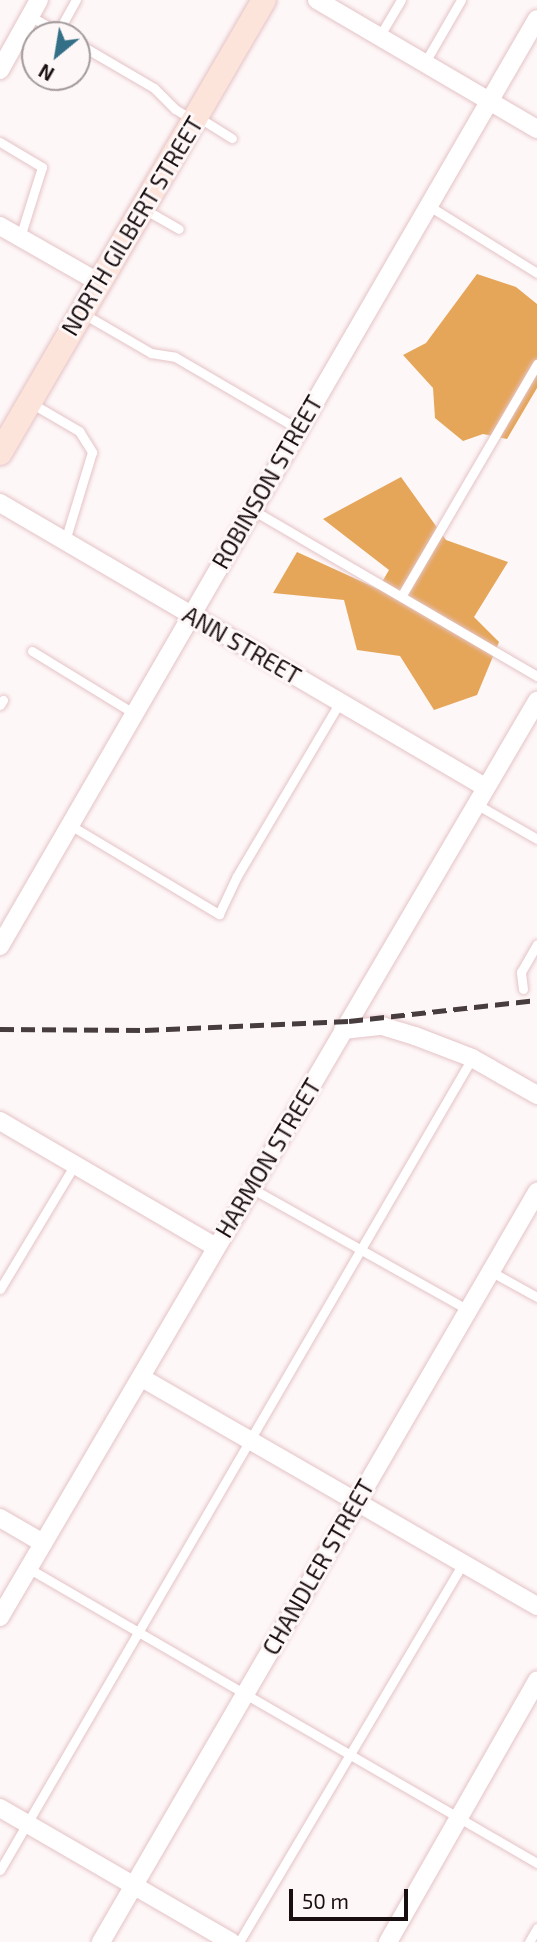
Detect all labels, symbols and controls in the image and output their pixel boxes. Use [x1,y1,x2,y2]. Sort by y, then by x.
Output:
north arrow [21,21,91,91]
text: N [35,59,58,86]
street label: NORTH GILBERT STREET [56,111,208,341]
street label: ROBINSON STREET [206,391,328,573]
street label: ANN STREET [178,600,306,690]
street label: HARMON STREET [210,1074,326,1242]
street label: CHANDLER STREET [257,1474,379,1660]
scale bar [292,1876,411,1920]
text: 50 m [302,1888,349,1913]

